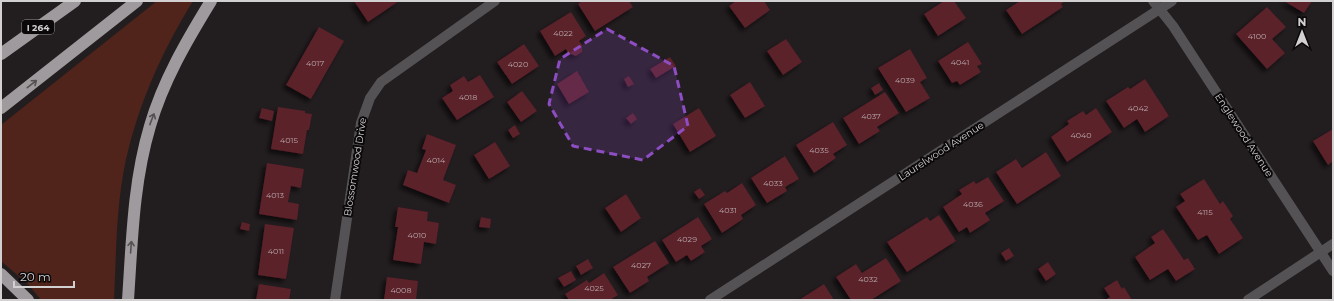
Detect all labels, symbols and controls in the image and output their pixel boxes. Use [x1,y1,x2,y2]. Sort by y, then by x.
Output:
north arrow [1282,12,1322,52]
text: N [1298,15,1306,29]
road number: I 264 [22,20,54,34]
house number: 4022 [553,28,573,38]
house number: 4100 [1248,31,1266,41]
house number: 4041 [951,57,969,67]
house number: 4017 [306,58,324,68]
house number: 4020 [508,59,528,69]
house number: 4039 [895,75,915,85]
one-way arrow [26,79,37,88]
street label: Englewood Avenue [1212,91,1276,179]
house number: 4018 [459,92,477,102]
house number: 4042 [1128,103,1149,113]
house number: 4037 [861,111,881,121]
one-way arrow [149,114,157,126]
street label: Blossomwood Drive [341,117,369,217]
street label: Laurelwood Avenue [896,118,986,184]
house number: 4040 [1070,130,1092,140]
house number: 4015 [280,135,298,145]
house number: 4035 [809,145,829,155]
house number: 4014 [427,155,446,165]
house number: 4033 [763,178,783,188]
house number: 4013 [266,190,284,200]
house number: 4036 [963,199,983,209]
house number: 4031 [719,205,737,215]
house number: 4115 [1197,207,1213,217]
house number: 4010 [408,230,426,240]
house number: 4029 [677,234,697,244]
one-way arrow [128,241,135,254]
house number: 4011 [268,246,284,256]
house number: 4027 [631,260,651,270]
scale bar [14,263,74,289]
text: 20 m [20,269,51,284]
house number: 4032 [858,274,878,284]
house number: 4025 [584,283,604,293]
house number: 4008 [391,285,411,295]

